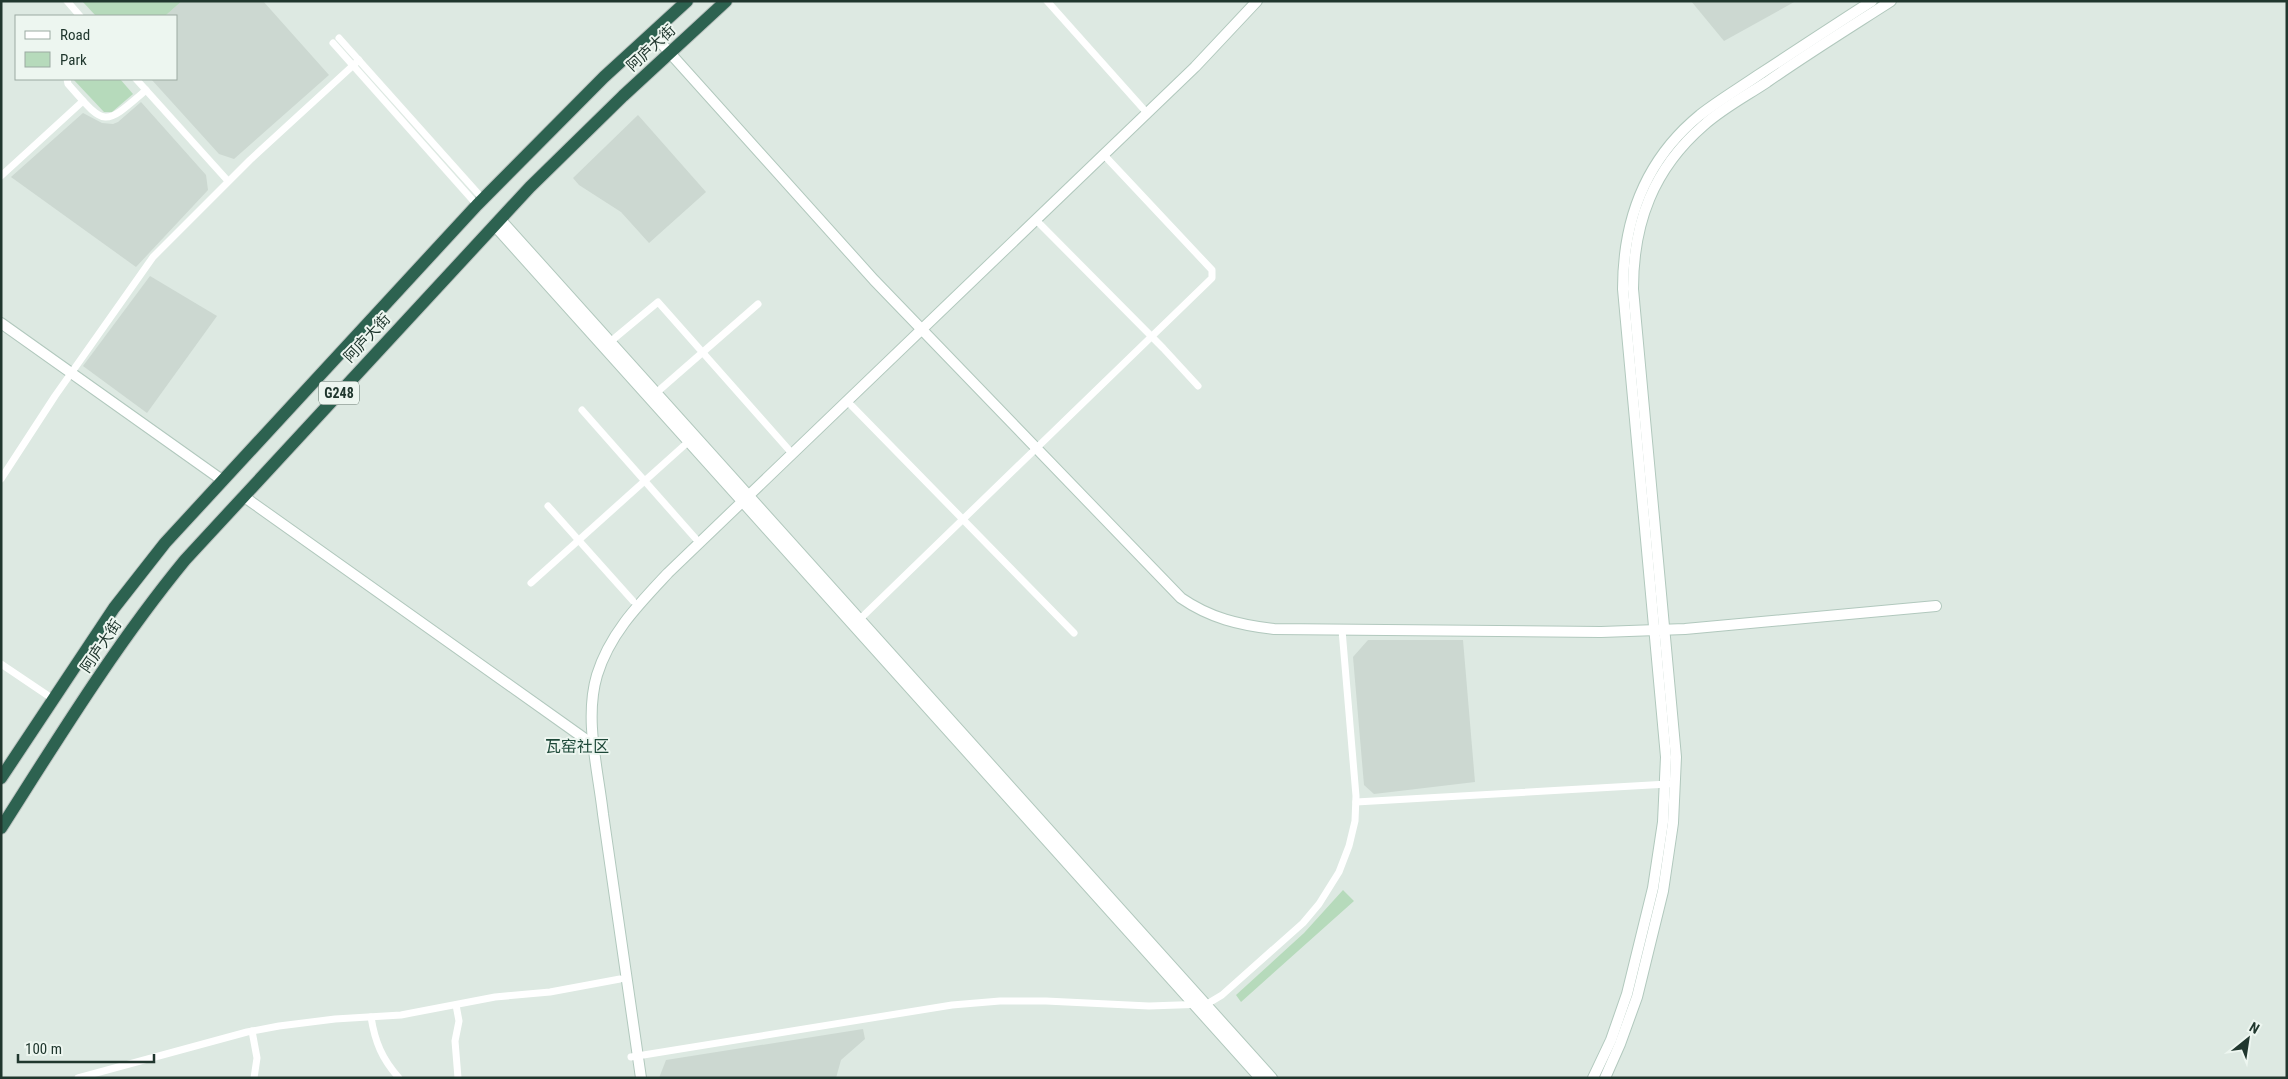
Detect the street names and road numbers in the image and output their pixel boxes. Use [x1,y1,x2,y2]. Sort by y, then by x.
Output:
street label: 阿庐大街 [623,21,679,75]
street label: 阿庐大街 [340,310,394,366]
road number: G248 [319,382,359,404]
street label: 阿庐大街 [77,616,125,676]

